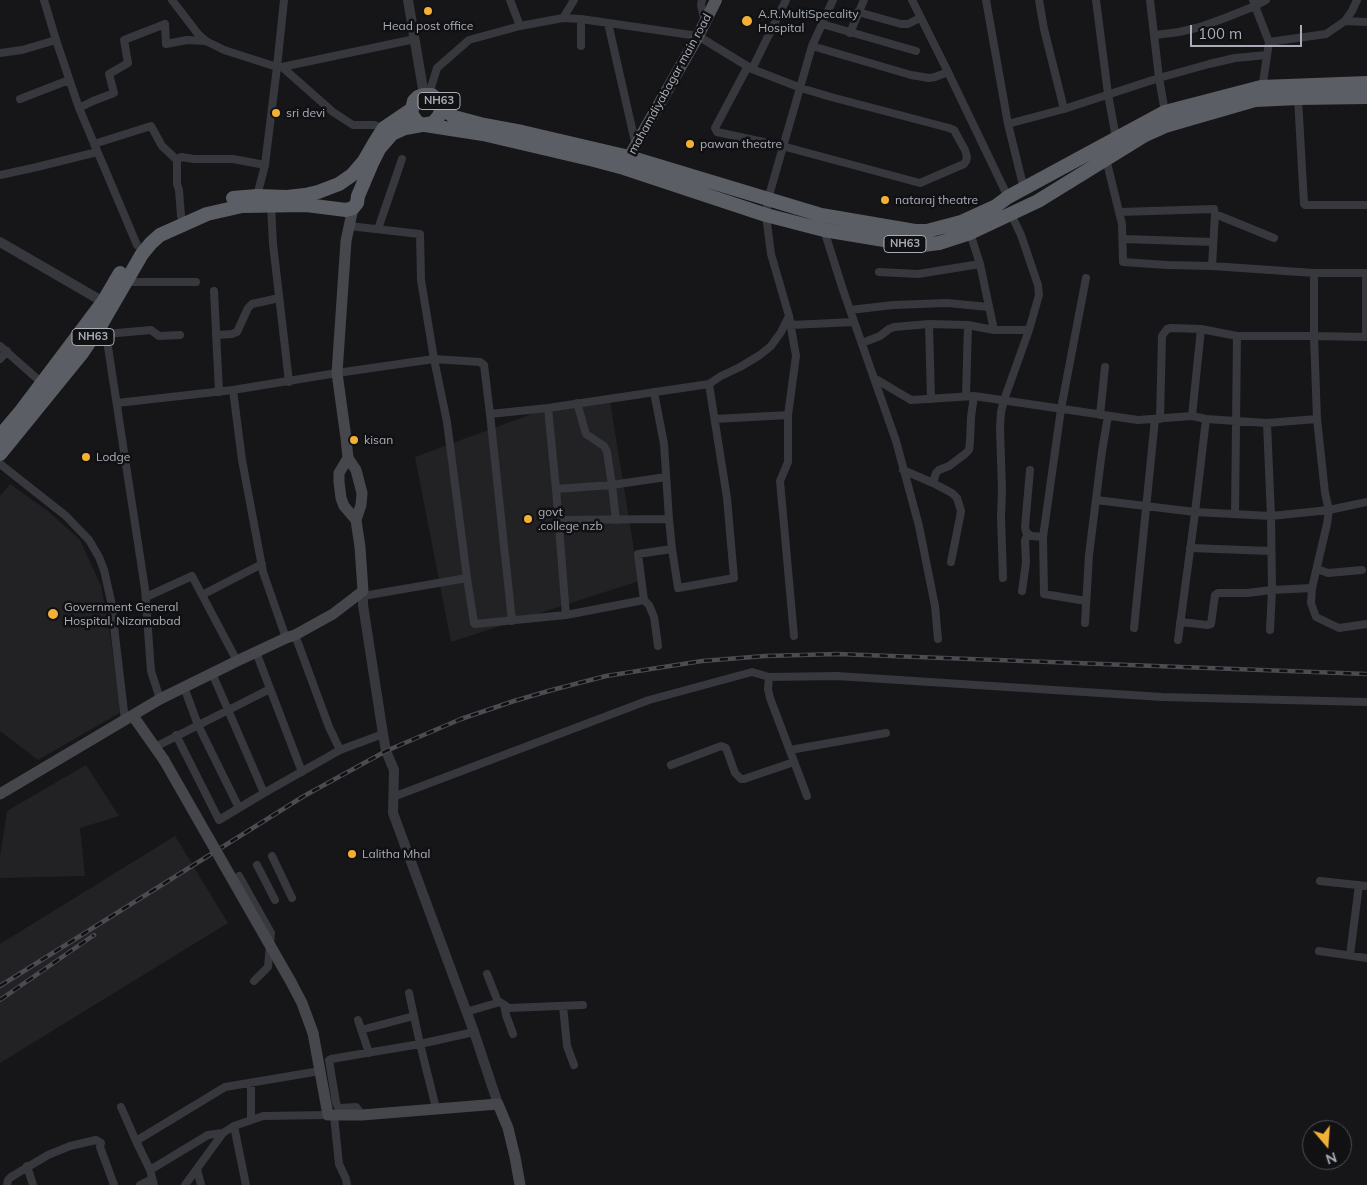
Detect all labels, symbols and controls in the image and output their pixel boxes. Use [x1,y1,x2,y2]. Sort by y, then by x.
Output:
marker: Head post office [422,5,434,17]
place label: A.R.MultiSpecality Hospital [758,7,859,35]
street label: mahamdiyabagar main road [625,11,715,157]
marker: A.R.MultiSpecality Hospital [740,14,754,28]
scale bar [1192,15,1304,47]
place label: Head post office [383,19,473,33]
text: 100 m [1198,24,1242,43]
road number: NH63 [418,92,460,110]
place label: sri devi [286,106,325,120]
marker: sri devi [270,107,282,119]
place label: pawan theatre [700,137,782,151]
marker: pawan theatre [684,138,696,150]
place label: nataraj theatre [895,193,978,207]
marker: nataraj theatre [879,194,891,206]
road number: NH63 [884,235,926,252]
road number: NH63 [72,328,114,346]
place label: kisan [364,433,393,447]
marker: kisan [348,434,360,446]
place label: Lodge [96,450,130,464]
marker: Lodge [80,451,92,463]
place label: govt .college nzb [538,505,603,533]
marker: govt .college nzb [522,513,534,525]
place label: Government General Hospital, Nizamabad [64,600,181,628]
marker: Government General Hospital, Nizamabad [46,607,60,621]
place label: Lalitha Mhal [362,847,430,861]
marker: Lalitha Mhal [346,848,358,860]
north arrow [1302,1120,1352,1170]
text: N [1324,1148,1339,1169]

